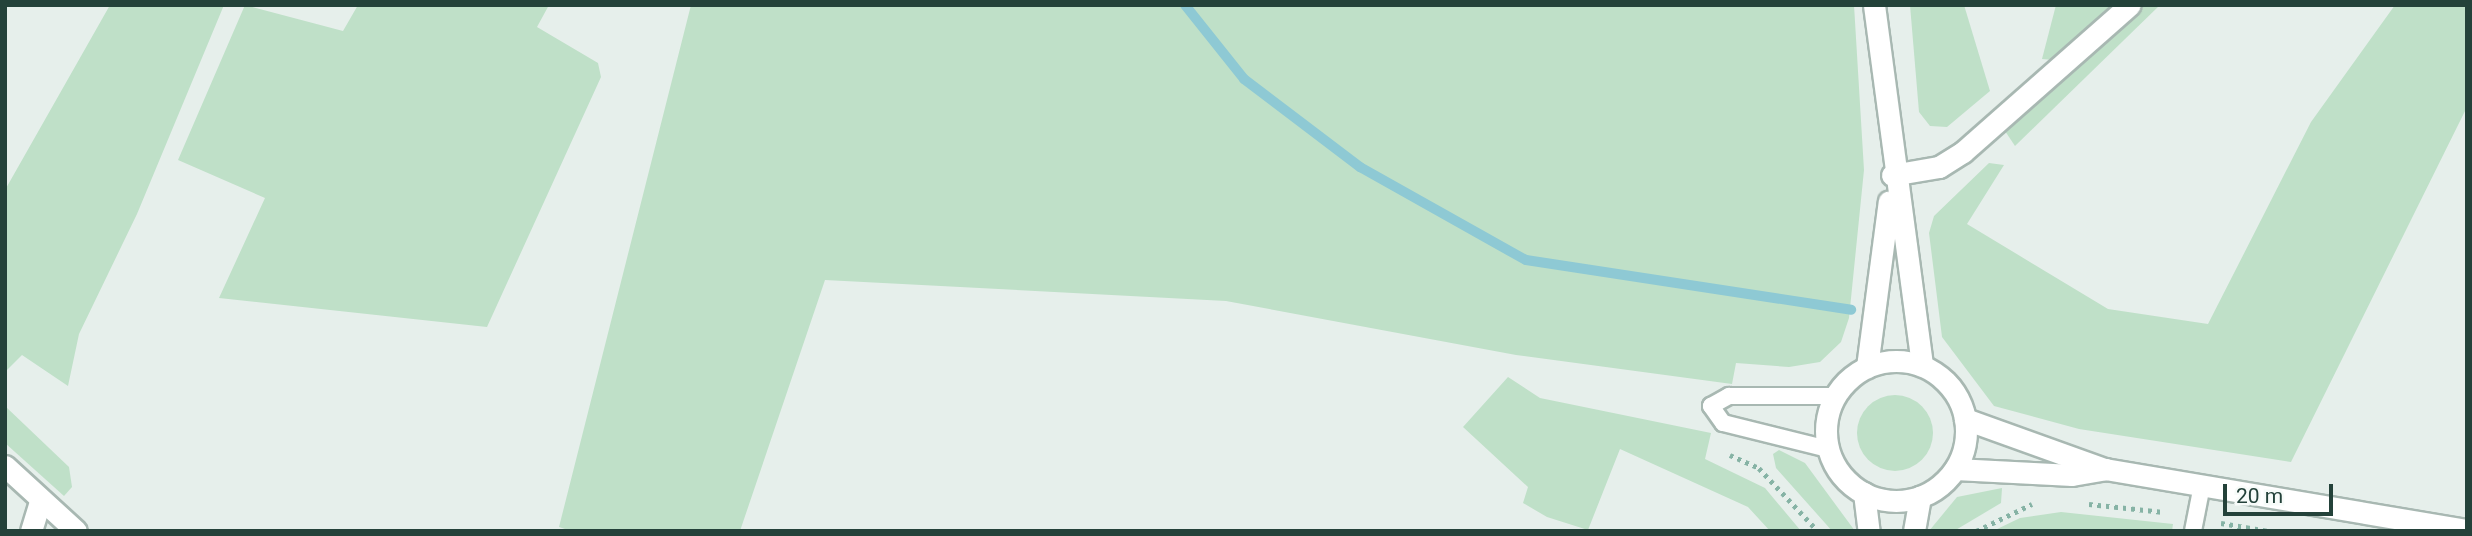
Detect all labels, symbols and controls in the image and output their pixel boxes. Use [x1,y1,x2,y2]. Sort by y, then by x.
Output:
scale bar [2227,470,2337,514]
text: 20 m [2236,484,2283,508]

